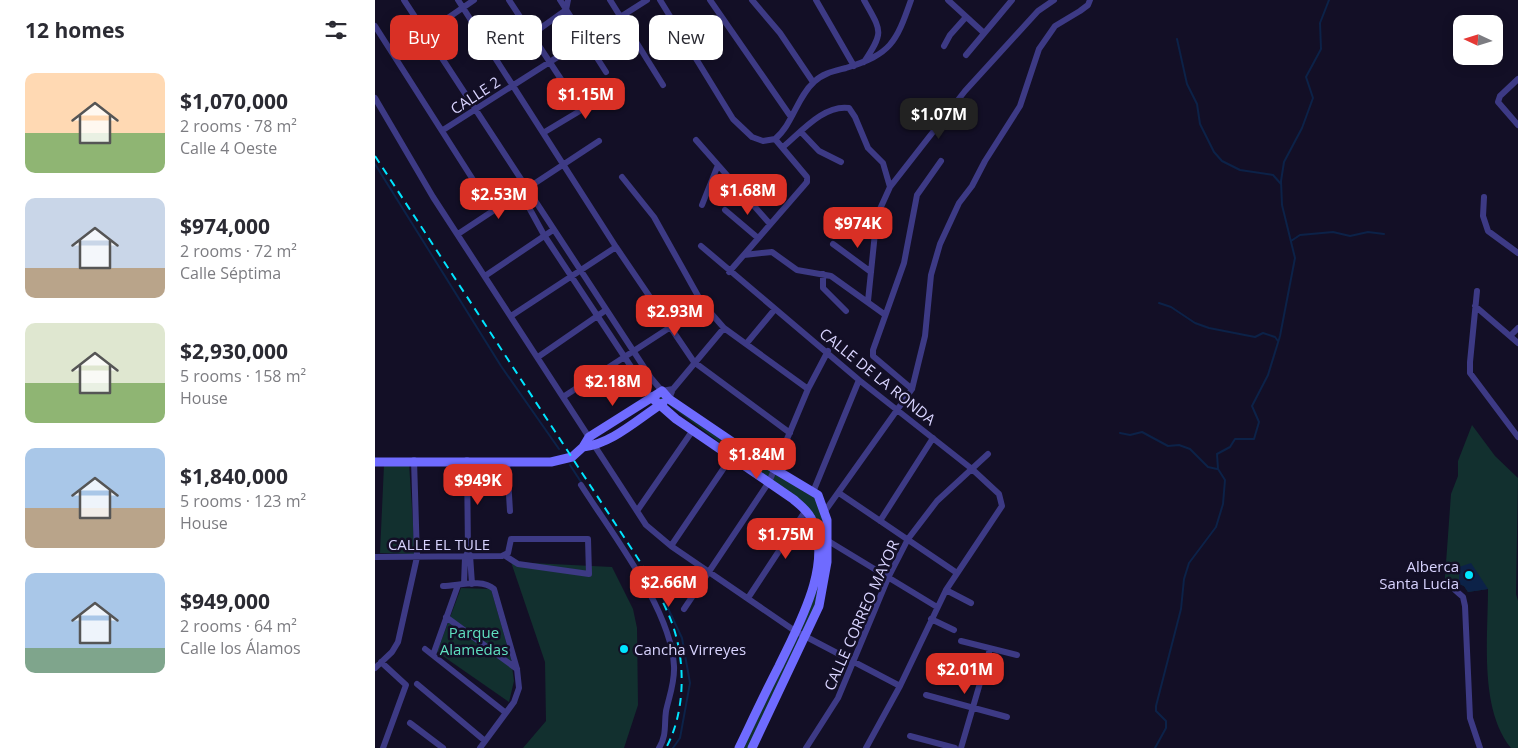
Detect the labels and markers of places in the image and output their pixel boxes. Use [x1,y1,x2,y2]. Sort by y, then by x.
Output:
pin: $1.15M [545,78,627,120]
pin: $1.07M [898,98,980,140]
pin: $1.68M [707,174,789,216]
pin: $2.53M [458,178,540,220]
pin: $974K [823,206,893,249]
pin: $2.93M [634,294,716,337]
pin: $2.18M [572,364,654,407]
pin: $1.84M [716,438,798,480]
pin: $949K [443,464,513,506]
pin: $1.75M [745,518,827,560]
place label: Alberca Santa Lucia [1379,556,1459,593]
pin: $2.66M [628,566,710,608]
marker: Alberca Santa Lucia [1463,569,1475,581]
place label: Cancha Virreyes [634,639,746,659]
marker: Cancha Virreyes [618,643,630,655]
pin: $2.01M [924,652,1006,695]

